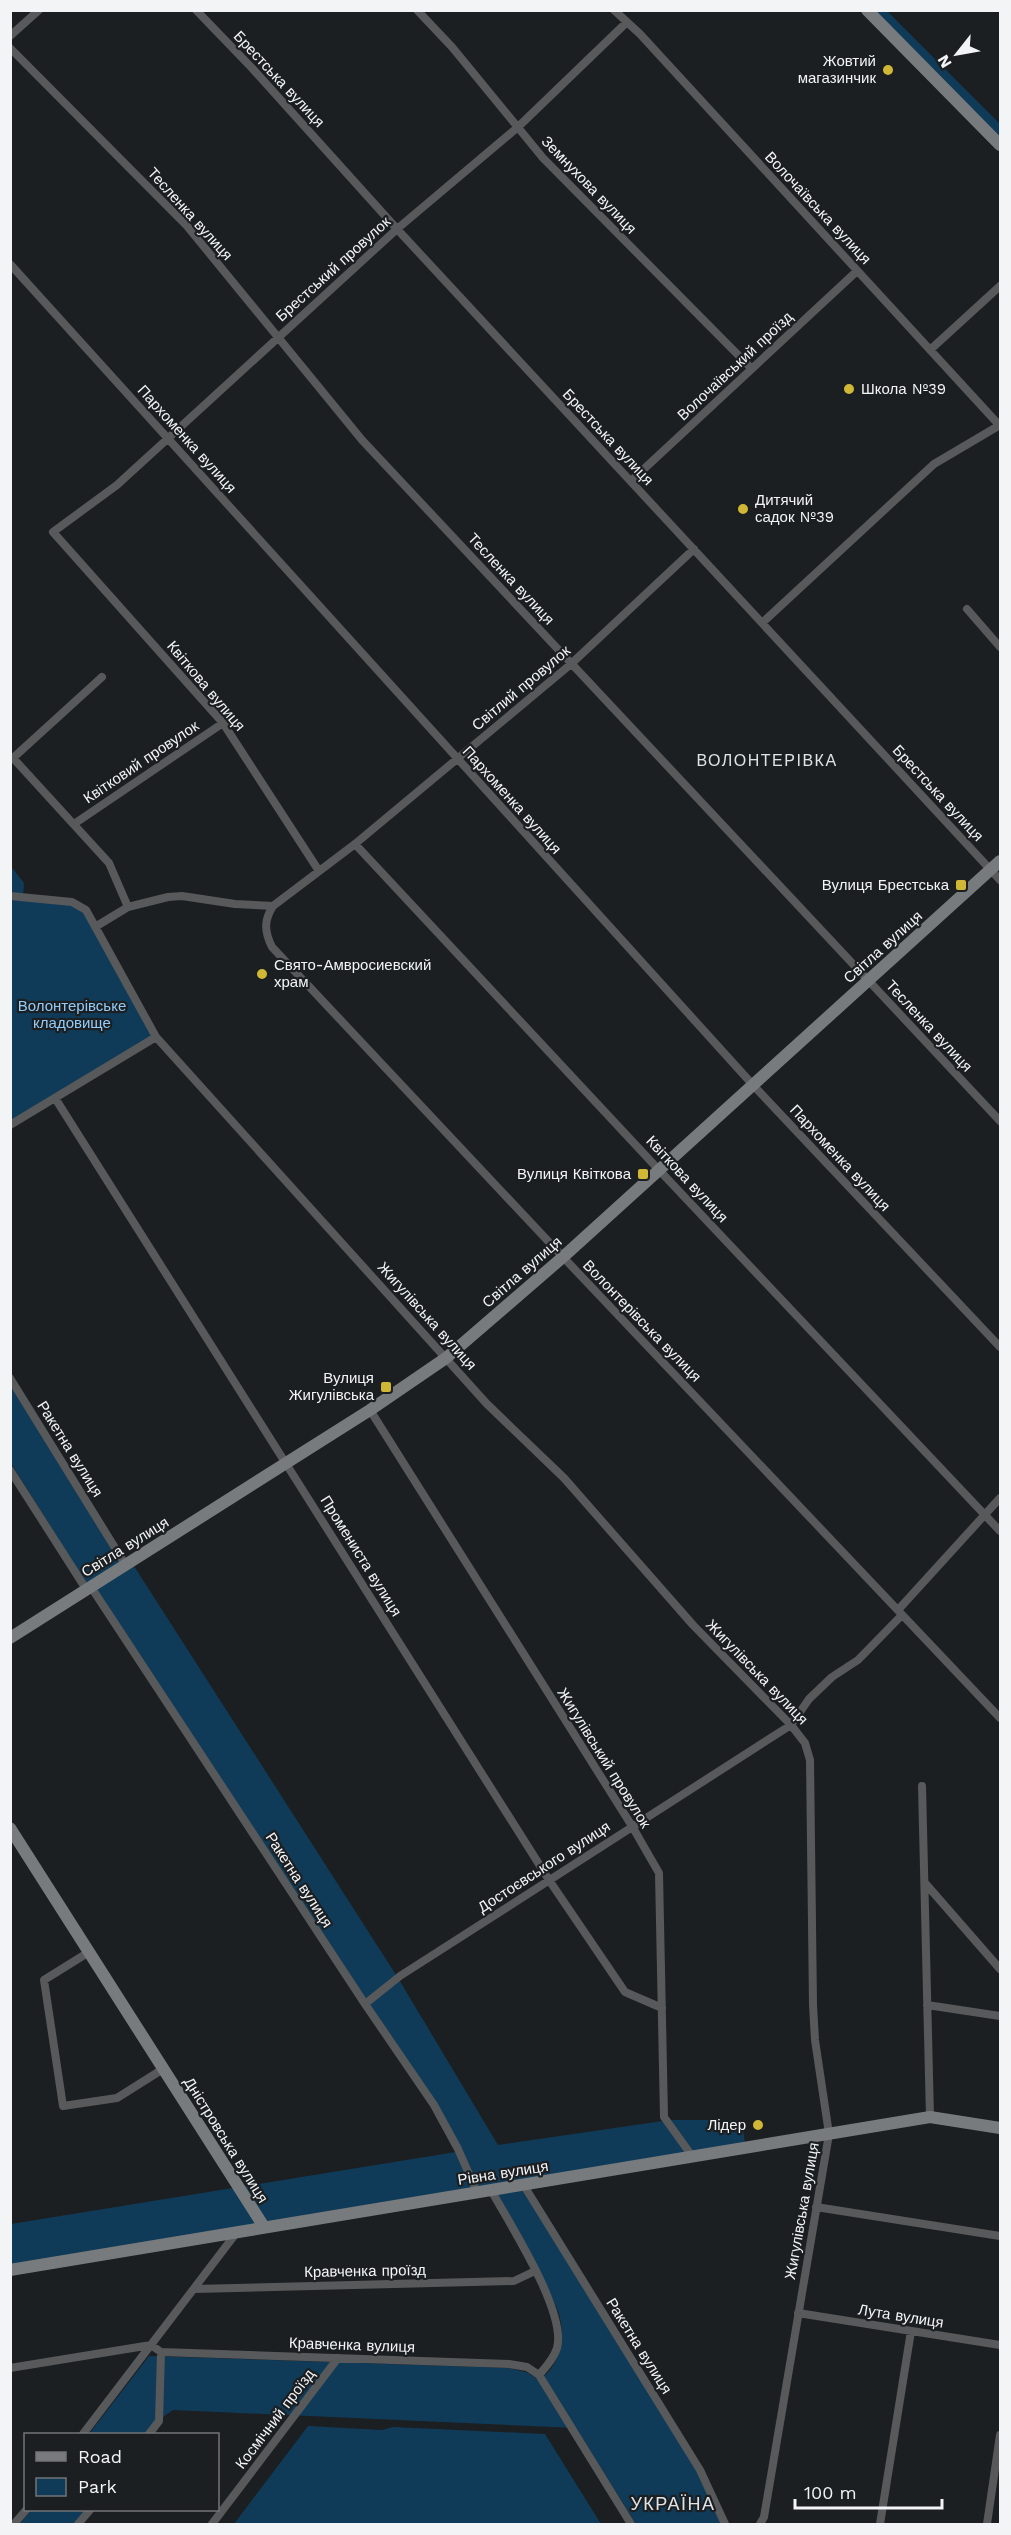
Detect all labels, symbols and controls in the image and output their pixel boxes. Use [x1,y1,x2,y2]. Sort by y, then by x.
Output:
north arrow [927,24,987,84]
street label: Брестська вулиця [230,27,328,131]
text: N [933,51,956,71]
place label: Жовтий магазинчик [798,52,876,87]
marker: Жовтий магазинчик [881,63,895,77]
street label: Земнухова вулиця [538,132,640,238]
street label: Волочаївська вулиця [761,148,875,268]
street label: Тесленка вулиця [144,164,236,264]
street label: Брестський провулок [272,213,394,325]
street label: Волочаївський проїзд [674,308,797,424]
place label: Школа №39 [861,380,946,398]
street label: Пархоменка вулиця [134,381,240,497]
marker: Школа №39 [842,382,856,396]
street label: Брестська вулиця [559,385,657,489]
place label: Дитячий садок №39 [755,491,834,526]
marker: Дитячий садок №39 [736,502,750,516]
street label: Тесленка вулиця [464,530,558,628]
street label: Квіткова вулиця [163,637,249,735]
street label: Світлий провулок [468,641,574,734]
street label: Квітковий провулок [80,716,202,807]
street label: Брестська вулиця [889,741,987,845]
street label: Пархоменка вулиця [459,742,565,858]
district label: ВОЛОНТЕРІВКА [696,751,838,770]
place label: Вулиця Брестська [822,876,950,894]
marker: Вулиця Брестська [954,878,968,892]
street label: Світла вулиця [840,907,926,987]
place label: Свято-Амвросиевский храм [274,956,431,991]
marker: Свято-Амвросиевский храм [255,967,269,981]
street label: Тесленка вулиця [882,977,976,1075]
park label: Волонтерівське кладовище [18,997,126,1032]
street label: Пархоменка вулиця [786,1101,894,1215]
street label: Квіткова вулиця [642,1132,732,1226]
place label: Вулиця Квіткова [517,1165,632,1183]
marker: Вулиця Квіткова [636,1167,650,1181]
street label: Світла вулиця [479,1233,565,1311]
street label: Волонтерівська вулиця [579,1256,705,1386]
street label: Жигулівська вулиця [374,1258,480,1374]
place label: Вулиця Жигулівська [289,1369,375,1404]
marker: Вулиця Жигулівська [379,1380,393,1394]
street label: Ракетна вулиця [33,1398,107,1500]
street label: Промениста вулиця [317,1492,405,1620]
street label: Світла вулиця [78,1513,172,1581]
street label: Жигулівська вулиця [702,1616,812,1728]
street label: Жигулівський провулок [553,1685,655,1832]
street label: Достоєвського вулиця [474,1817,614,1917]
street label: Ракетна вулиця [262,1829,336,1931]
street label: Дністровська вулиця [180,2074,272,2206]
place label: Лідер [707,2116,746,2134]
marker: Лідер [751,2118,765,2132]
street label: Жигулівська вулиця [781,2141,823,2281]
street label: Рівна вулиця [456,2157,550,2189]
street label: Кравченка проїзд [304,2261,426,2281]
street label: Ракетна вулиця [602,2295,676,2397]
street label: Лута вулиця [857,2300,945,2332]
street label: Кравченка вулиця [289,2334,415,2356]
street label: Космічний проїзд [232,2365,319,2473]
legend [24,2433,219,2511]
text: Road [78,2446,122,2467]
scale bar [795,2472,942,2510]
text: Park [78,2476,117,2497]
text: 100 m [804,2482,857,2503]
district label: УКРАЇНА [630,2493,716,2514]

